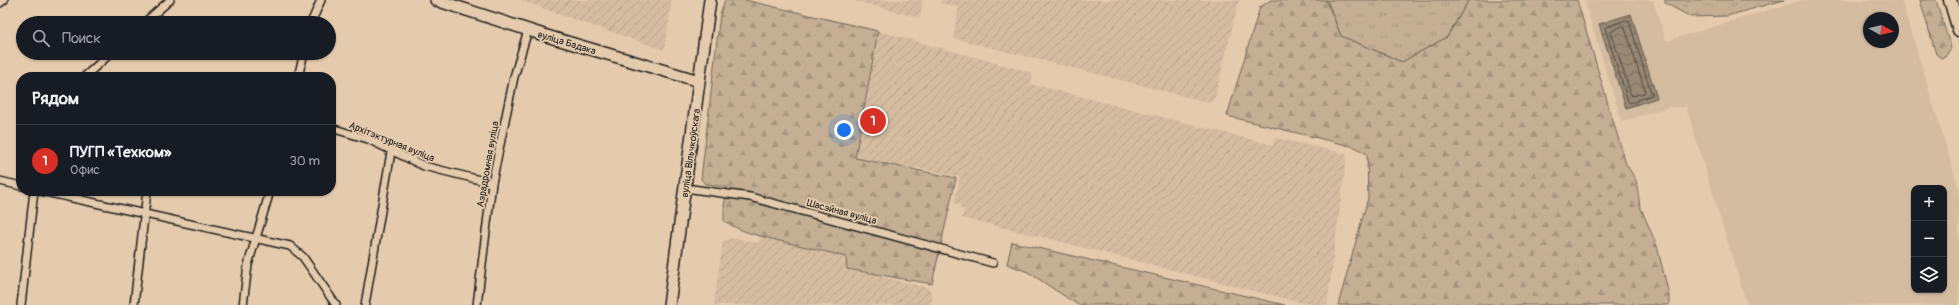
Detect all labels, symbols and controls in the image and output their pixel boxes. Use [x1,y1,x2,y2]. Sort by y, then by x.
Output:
north arrow [1863,12,1899,48]
search box [16,16,336,60]
icon: search [30,27,52,49]
street label: вуліца Бадака [536,28,598,58]
text: Поиск [62,29,101,48]
text: Рядом [32,88,79,109]
pin: 1 [860,106,886,136]
street label: вуліца Вільчкоўскага [679,108,703,198]
street label: Архітэктурная вуліца [347,119,436,165]
street label: Аэрадромная вуліца [474,120,502,208]
your location [834,120,854,140]
text: ПУГП «Техком» [70,143,171,162]
text: 1 [42,153,48,169]
text: 30 m [290,153,320,169]
text: Офис [70,162,100,178]
map controls [1911,185,1947,293]
button: + [1911,185,1947,221]
street label: Шасэйная вуліца [806,197,878,227]
button: − [1911,221,1947,257]
button: layers [1911,257,1947,293]

